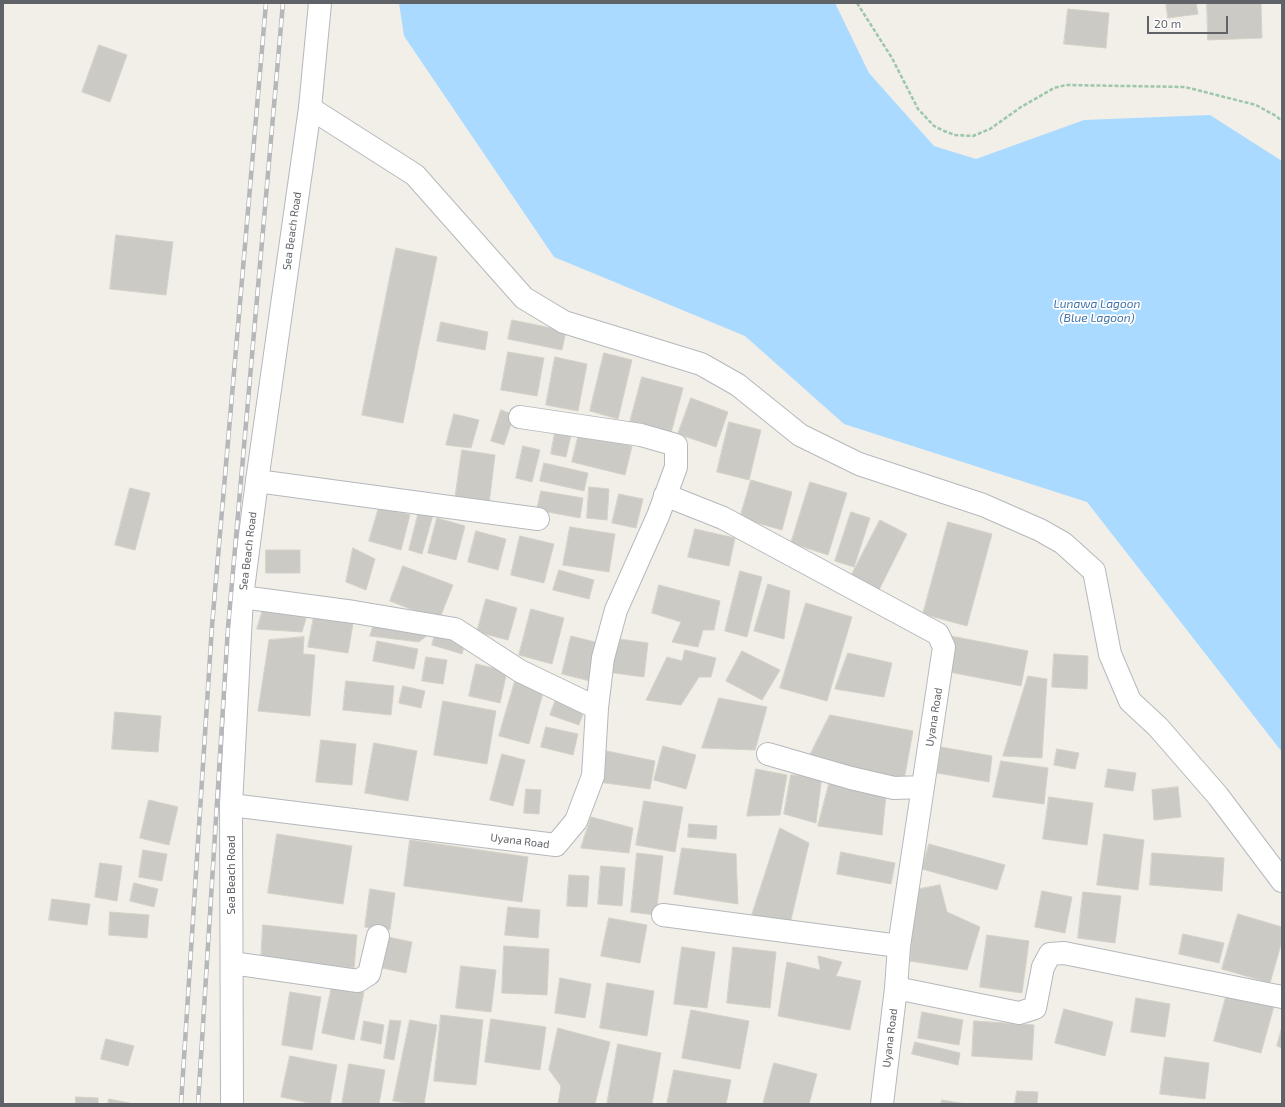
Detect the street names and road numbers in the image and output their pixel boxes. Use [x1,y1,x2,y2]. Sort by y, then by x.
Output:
street label: Sea Beach Road [280,191,304,271]
street label: Sea Beach Road [237,511,259,591]
street label: Uyana Road [923,687,945,747]
street label: Uyana Road [490,831,550,851]
street label: Sea Beach Road [224,836,238,914]
street label: Uyana Road [880,1008,900,1068]

